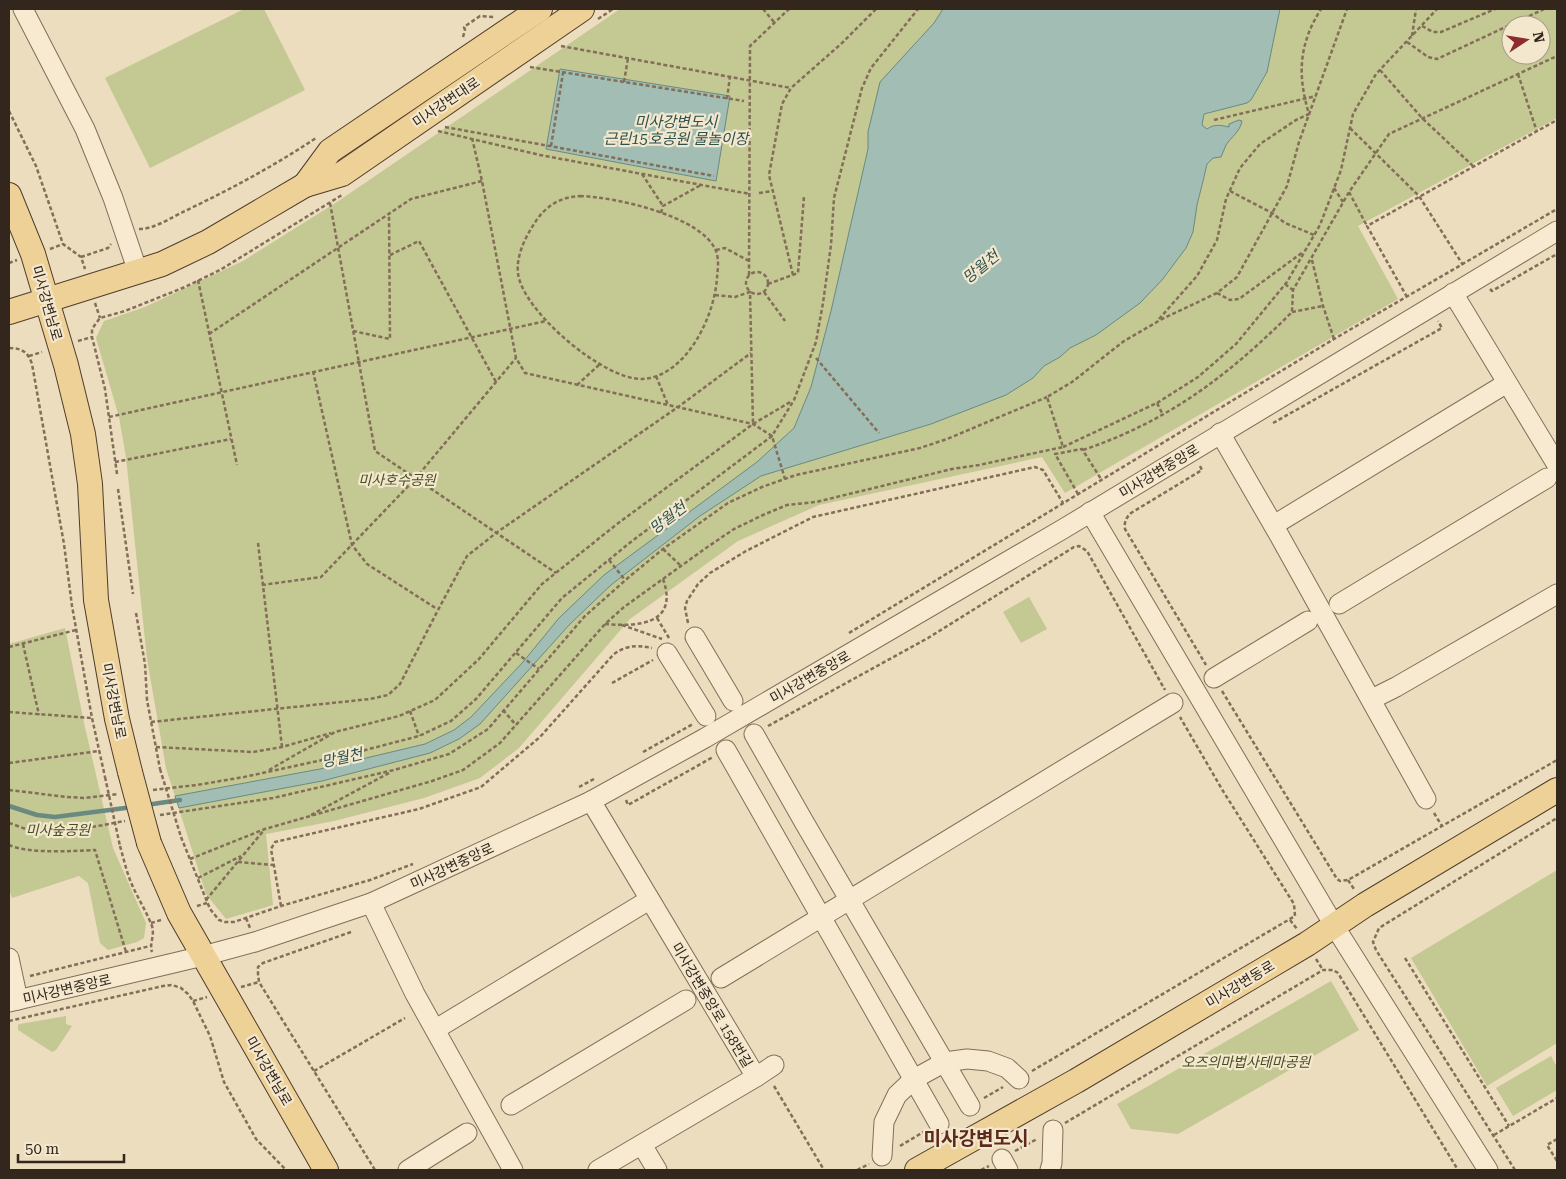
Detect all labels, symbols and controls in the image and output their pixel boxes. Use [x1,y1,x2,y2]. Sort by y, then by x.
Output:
north arrow [1501,15,1551,65]
text: N [1530,30,1548,44]
street label: 미사강변대로 [409,74,483,130]
water label: 미사강변도시 근린15호공원 물놀이장 [604,113,751,148]
water label: 망월천 [959,246,1004,287]
street label: 미사강변남로 [29,264,65,342]
street label: 미사강변중앙로 [1116,441,1202,501]
park label: 미사호수공원 [358,472,437,488]
water label: 망월천 [646,497,692,538]
street label: 미사강변중앙로 [767,647,853,706]
street label: 미사강변남로 [99,662,129,741]
water label: 망월천 [320,744,366,771]
park label: 미사숲공원 [26,822,91,838]
street label: 미사강변중앙로 [408,840,496,892]
street label: 미사강변중앙로 158번길 [668,940,756,1070]
street label: 미사강변동로 [1203,957,1277,1011]
street label: 미사강변중앙로 [21,971,113,1007]
street label: 미사강변남로 [243,1034,295,1109]
park label: 오즈의마법사테마공원 [1182,1054,1312,1070]
district label: 미사강변도시 [924,1127,1028,1150]
scale bar [18,1132,124,1164]
text: 50 m [25,1140,60,1158]

